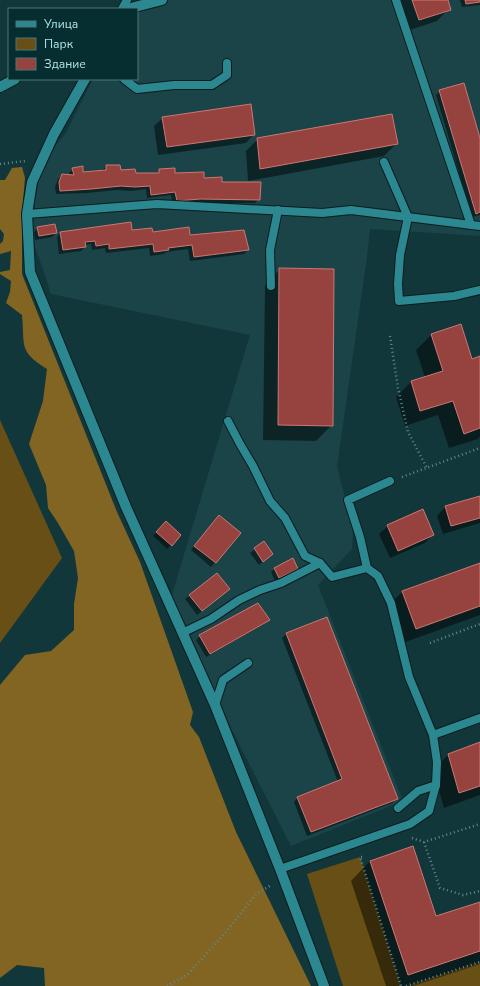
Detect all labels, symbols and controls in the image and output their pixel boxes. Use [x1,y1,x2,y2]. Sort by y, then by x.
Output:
legend [8,8,138,80]
text: Улица [43,16,78,32]
text: Парк [44,36,74,52]
text: Здание [44,56,86,72]

